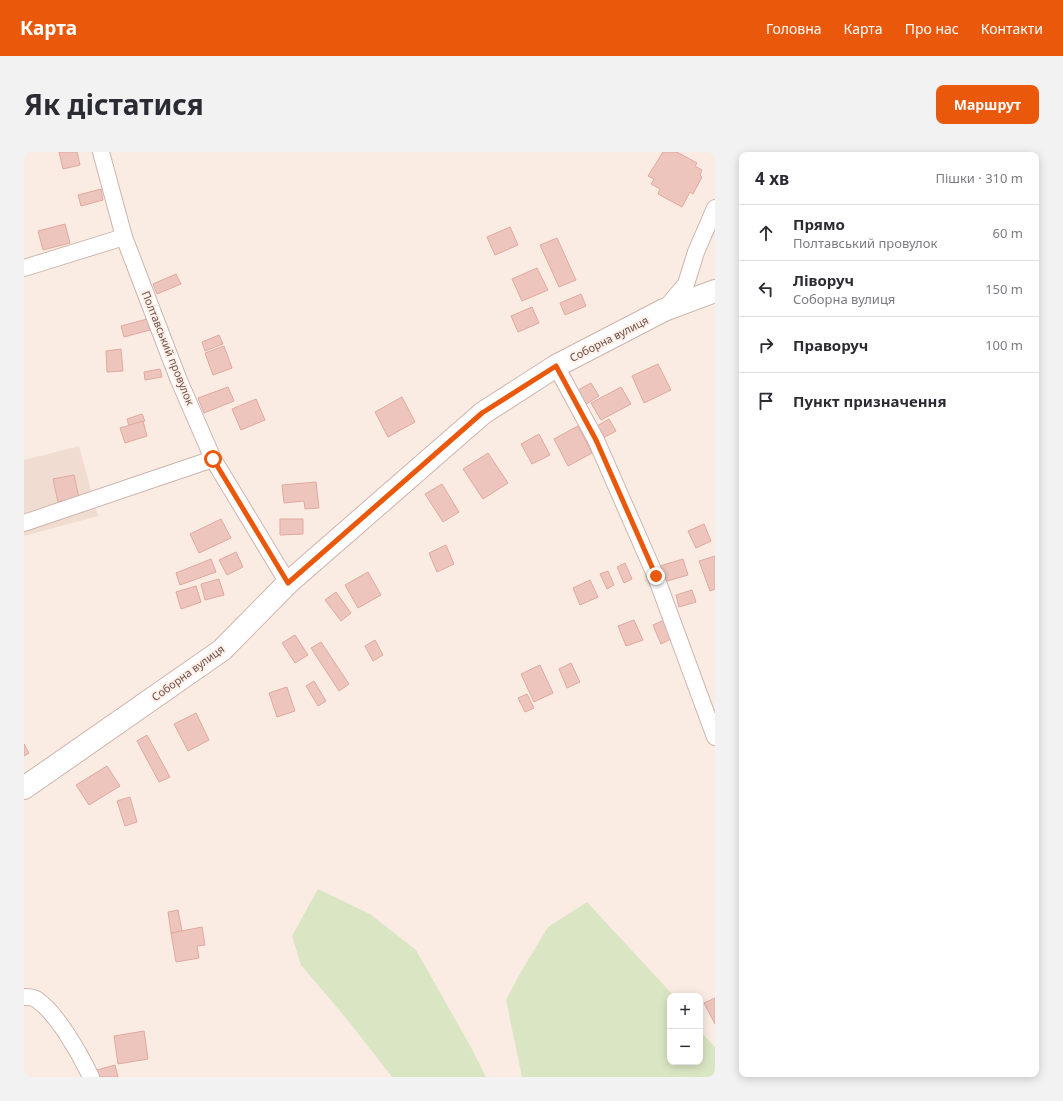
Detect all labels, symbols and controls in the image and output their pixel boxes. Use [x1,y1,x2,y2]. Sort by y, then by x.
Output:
text: Карта [20,15,77,41]
text: Головна [766,19,822,38]
text: Карта [844,19,883,38]
text: Про нас [905,19,959,38]
text: Контакти [981,19,1043,38]
text: Як дістатися [24,85,204,123]
button: Маршрут [936,85,1039,124]
text: 4 хв [755,167,789,190]
text: Пішки · 310 m [935,169,1023,187]
text: Прямо [793,214,845,234]
icon: ahead [755,222,777,244]
text: 60 m [993,224,1023,242]
text: Полтавський провулок [793,234,937,252]
text: Ліворуч [793,270,854,290]
icon: left [755,278,777,300]
text: 150 m [985,280,1023,298]
street label: Полтавський провулок [139,288,198,407]
text: Соборна вулиця [793,290,895,308]
street label: Соборна вулиця [567,312,651,365]
icon: right [755,334,777,356]
text: Праворуч [793,335,868,355]
text: 100 m [985,336,1023,354]
icon: arrive [755,390,777,412]
text: Пункт призначення [793,391,947,411]
route start [204,450,222,468]
route end [647,567,665,585]
street label: Соборна вулиця [148,641,227,704]
map controls [667,993,703,1065]
button: + [667,993,703,1029]
button: − [667,1029,703,1065]

